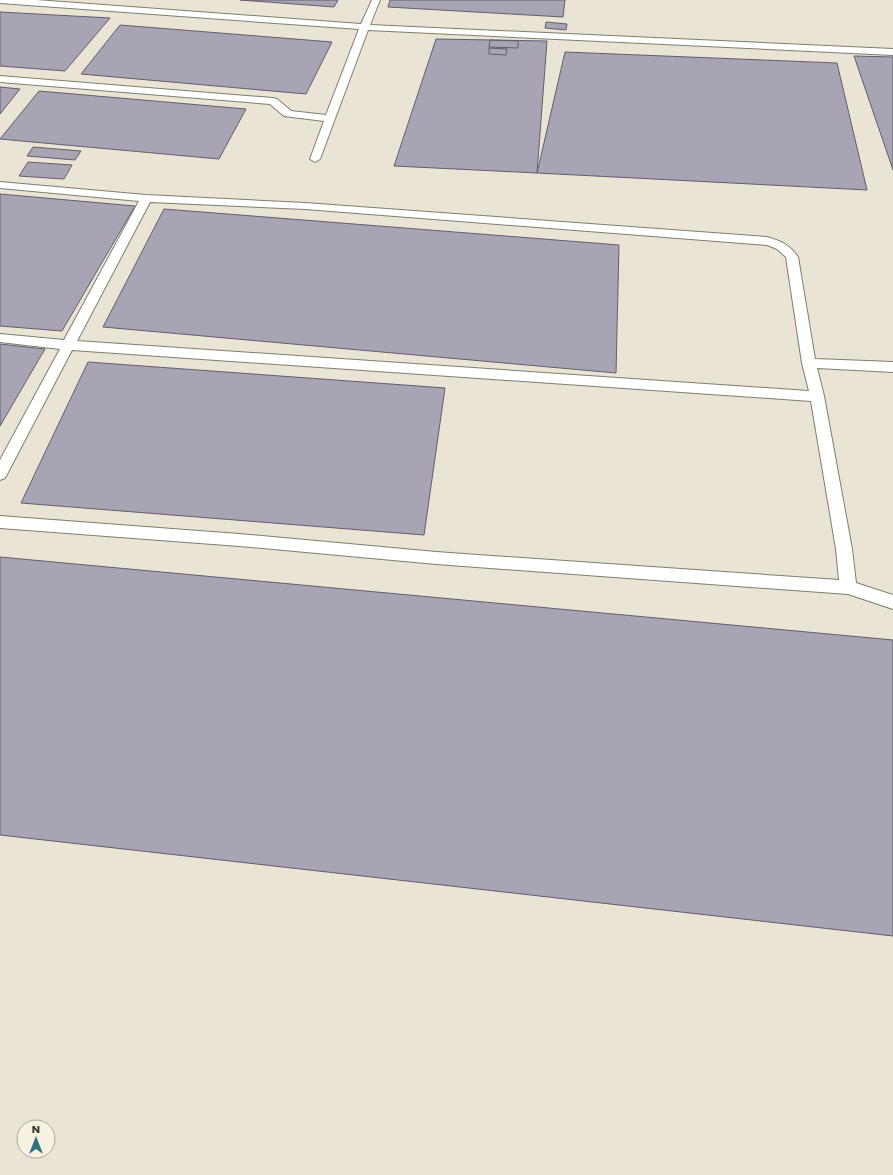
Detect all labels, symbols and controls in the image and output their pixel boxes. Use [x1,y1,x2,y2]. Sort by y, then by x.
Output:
north arrow [16,1119,56,1159]
text: N [32,1121,40,1137]

